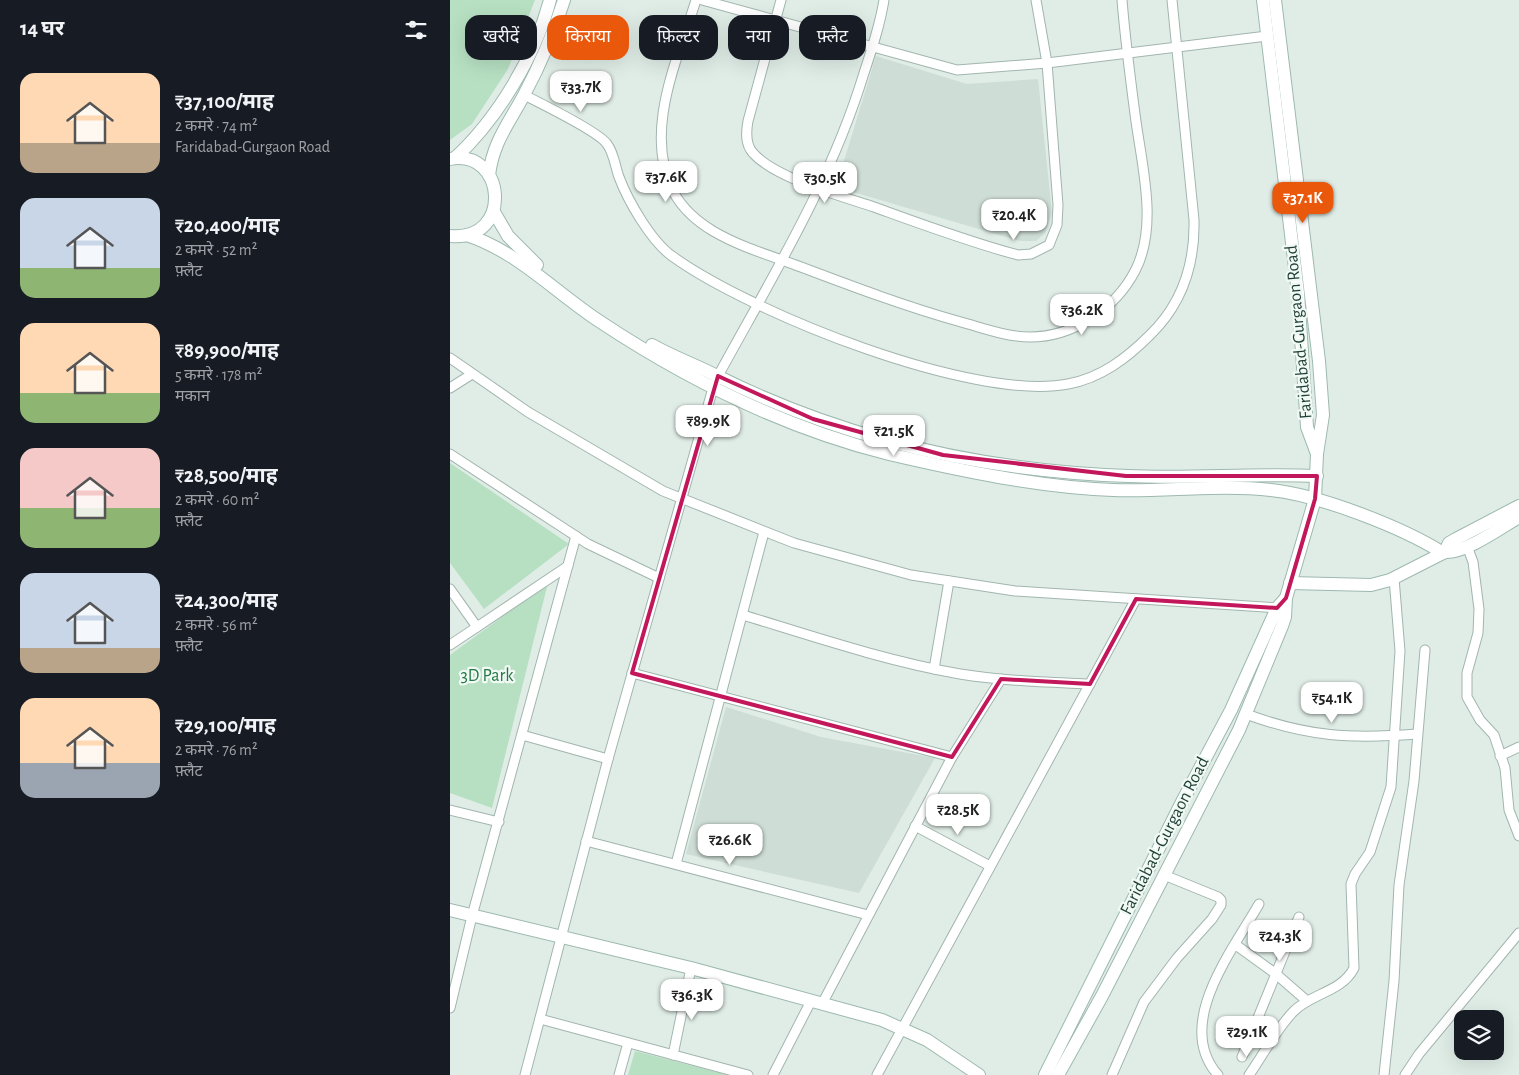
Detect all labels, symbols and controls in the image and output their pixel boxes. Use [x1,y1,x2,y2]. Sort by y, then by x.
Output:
chip: खरीदें [465,15,537,60]
chip: किराया [547,15,629,60]
chip: फ़िल्टर [639,15,718,60]
chip: नया [728,15,789,60]
chip: फ़्लैट [799,15,866,60]
icon: filters [402,16,430,44]
text: 14 घर [20,18,64,39]
pin: ₹33.7K [540,70,622,113]
text: ₹33.7K [561,79,601,95]
text: ₹37,100/माह [175,91,274,112]
icon: home [60,93,120,153]
text: 2 कमरे · 74 m² [175,118,258,134]
text: Faridabad-Gurgaon Road [175,139,330,155]
pin: ₹37.6K [625,160,707,203]
pin: ₹30.5K [784,162,866,204]
text: ₹37.6K [645,169,687,185]
text: ₹30.5K [804,170,846,186]
pin: ₹37.1K [1262,182,1344,224]
text: ₹37.1K [1283,190,1323,206]
pin: ₹20.4K [973,198,1055,241]
text: ₹20.4K [992,207,1036,223]
text: ₹20,400/माह [175,215,280,236]
icon: home [60,218,120,278]
text: 2 कमरे · 52 m² [175,242,257,258]
street label: Faridabad-Gurgaon Road [1282,244,1316,420]
text: फ़्लैट [175,263,203,279]
pin: ₹36.2K [1041,294,1123,336]
text: ₹36.2K [1061,302,1103,318]
text: ₹89,900/माह [175,340,279,361]
icon: home [60,343,120,403]
text: 5 कमरे · 178 m² [175,367,262,383]
text: मकान [175,388,210,404]
pin: ₹89.9K [667,404,749,447]
text: ₹89.9K [686,413,730,429]
pin: ₹21.5K [853,414,935,457]
text: ₹21.5K [874,423,914,439]
text: ₹28,500/माह [175,465,278,486]
icon: home [60,468,120,528]
text: 2 कमरे · 60 m² [175,492,259,508]
text: फ़्लैट [175,513,203,529]
text: ₹24,300/माह [175,590,278,611]
icon: home [60,593,120,653]
text: 2 कमरे · 56 m² [175,617,258,633]
text: फ़्लैट [175,638,203,654]
park label: 3D Park [460,667,514,685]
pin: ₹54.1K [1291,682,1373,724]
text: ₹54.1K [1312,690,1352,706]
text: ₹29,100/माह [175,715,276,736]
icon: home [60,718,120,778]
text: 2 कमरे · 76 m² [175,742,257,758]
street label: Faridabad-Gurgaon Road [1117,754,1213,918]
text: फ़्लैट [175,763,203,779]
pin: ₹28.5K [917,794,999,836]
text: ₹28.5K [937,802,979,818]
pin: ₹26.6K [689,824,771,866]
text: ₹26.6K [709,832,751,848]
pin: ₹24.3K [1239,920,1321,962]
text: ₹24.3K [1259,928,1301,944]
pin: ₹36.3K [651,978,733,1021]
text: ₹36.3K [671,987,713,1003]
map controls [1454,1010,1504,1060]
button: layers [1454,1010,1504,1060]
pin: ₹29.1K [1206,1016,1288,1058]
text: ₹29.1K [1227,1024,1267,1040]

